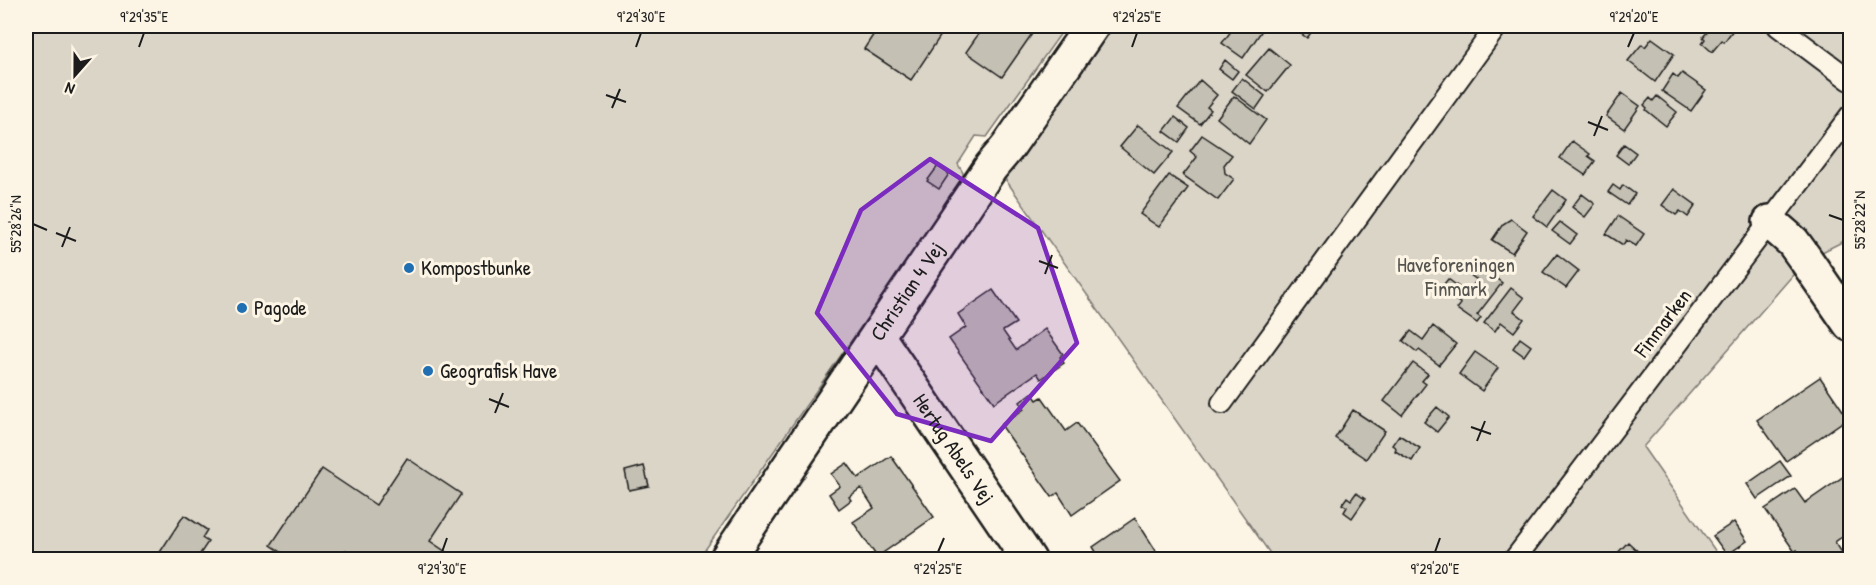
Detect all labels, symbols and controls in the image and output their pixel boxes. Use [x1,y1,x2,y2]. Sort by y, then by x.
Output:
text: 9°29'35"E [120,6,168,27]
text: 9°29'30"E [617,6,666,27]
text: 9°29'25"E [1113,6,1162,27]
text: 9°29'20"E [1610,6,1659,27]
north arrow [45,45,105,105]
text: N [61,77,78,101]
text: 55°28'22"N [1849,191,1870,249]
text: 55°28'26"N [5,195,26,253]
street label: Christian 4 Vej [863,236,951,346]
park label: Haveforeningen Finmark [1397,250,1515,303]
place label: Kompostbunke [421,253,531,282]
marker: Kompostbunke [402,261,416,275]
street label: Finmarken [1627,282,1698,364]
place label: Pagode [254,293,307,322]
marker: Pagode [235,301,249,315]
place label: Geografisk Have [440,356,557,385]
marker: Geografisk Have [421,364,435,378]
street label: Hertug Abels Vej [906,388,1002,509]
text: 9°29'30"E [418,558,467,579]
text: 9°29'25"E [914,558,963,579]
text: 9°29'20"E [1411,558,1460,579]

